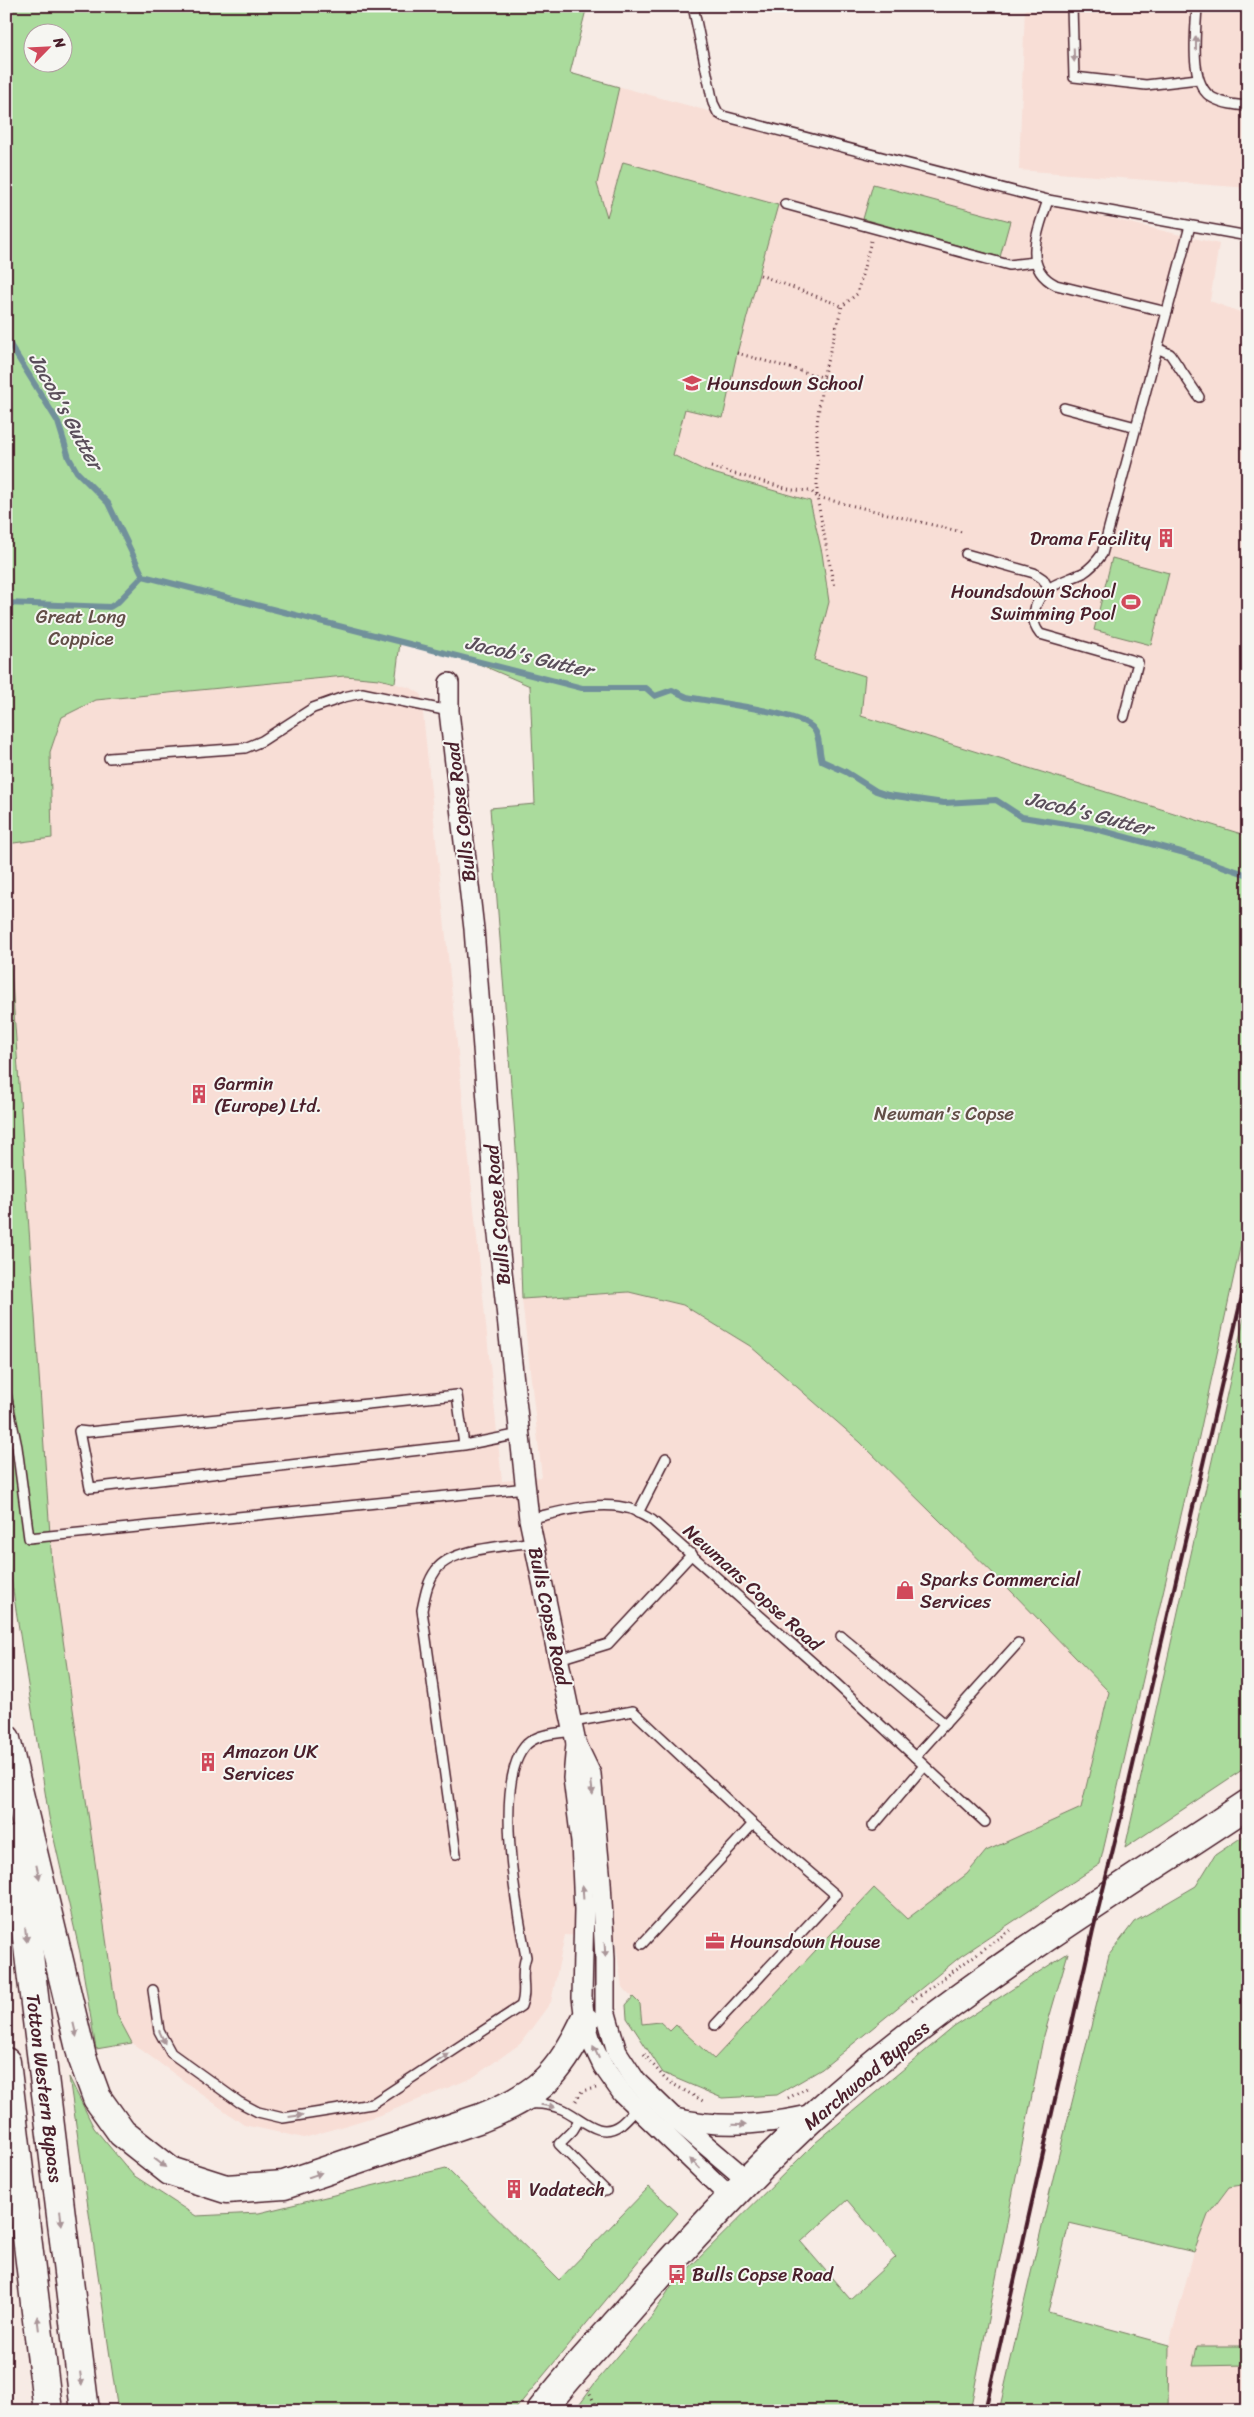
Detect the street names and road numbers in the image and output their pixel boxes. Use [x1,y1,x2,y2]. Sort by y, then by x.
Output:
street label: Bulls Copse Road [435,738,485,884]
street label: Bulls Copse Road [475,1141,520,1286]
street label: Newmans Copse Road [675,1515,832,1661]
street label: Bulls Copse Road [519,1544,581,1690]
street label: Totton Western Bypass [17,1992,72,2185]
street label: Marchwood Bypass [795,2012,937,2139]

